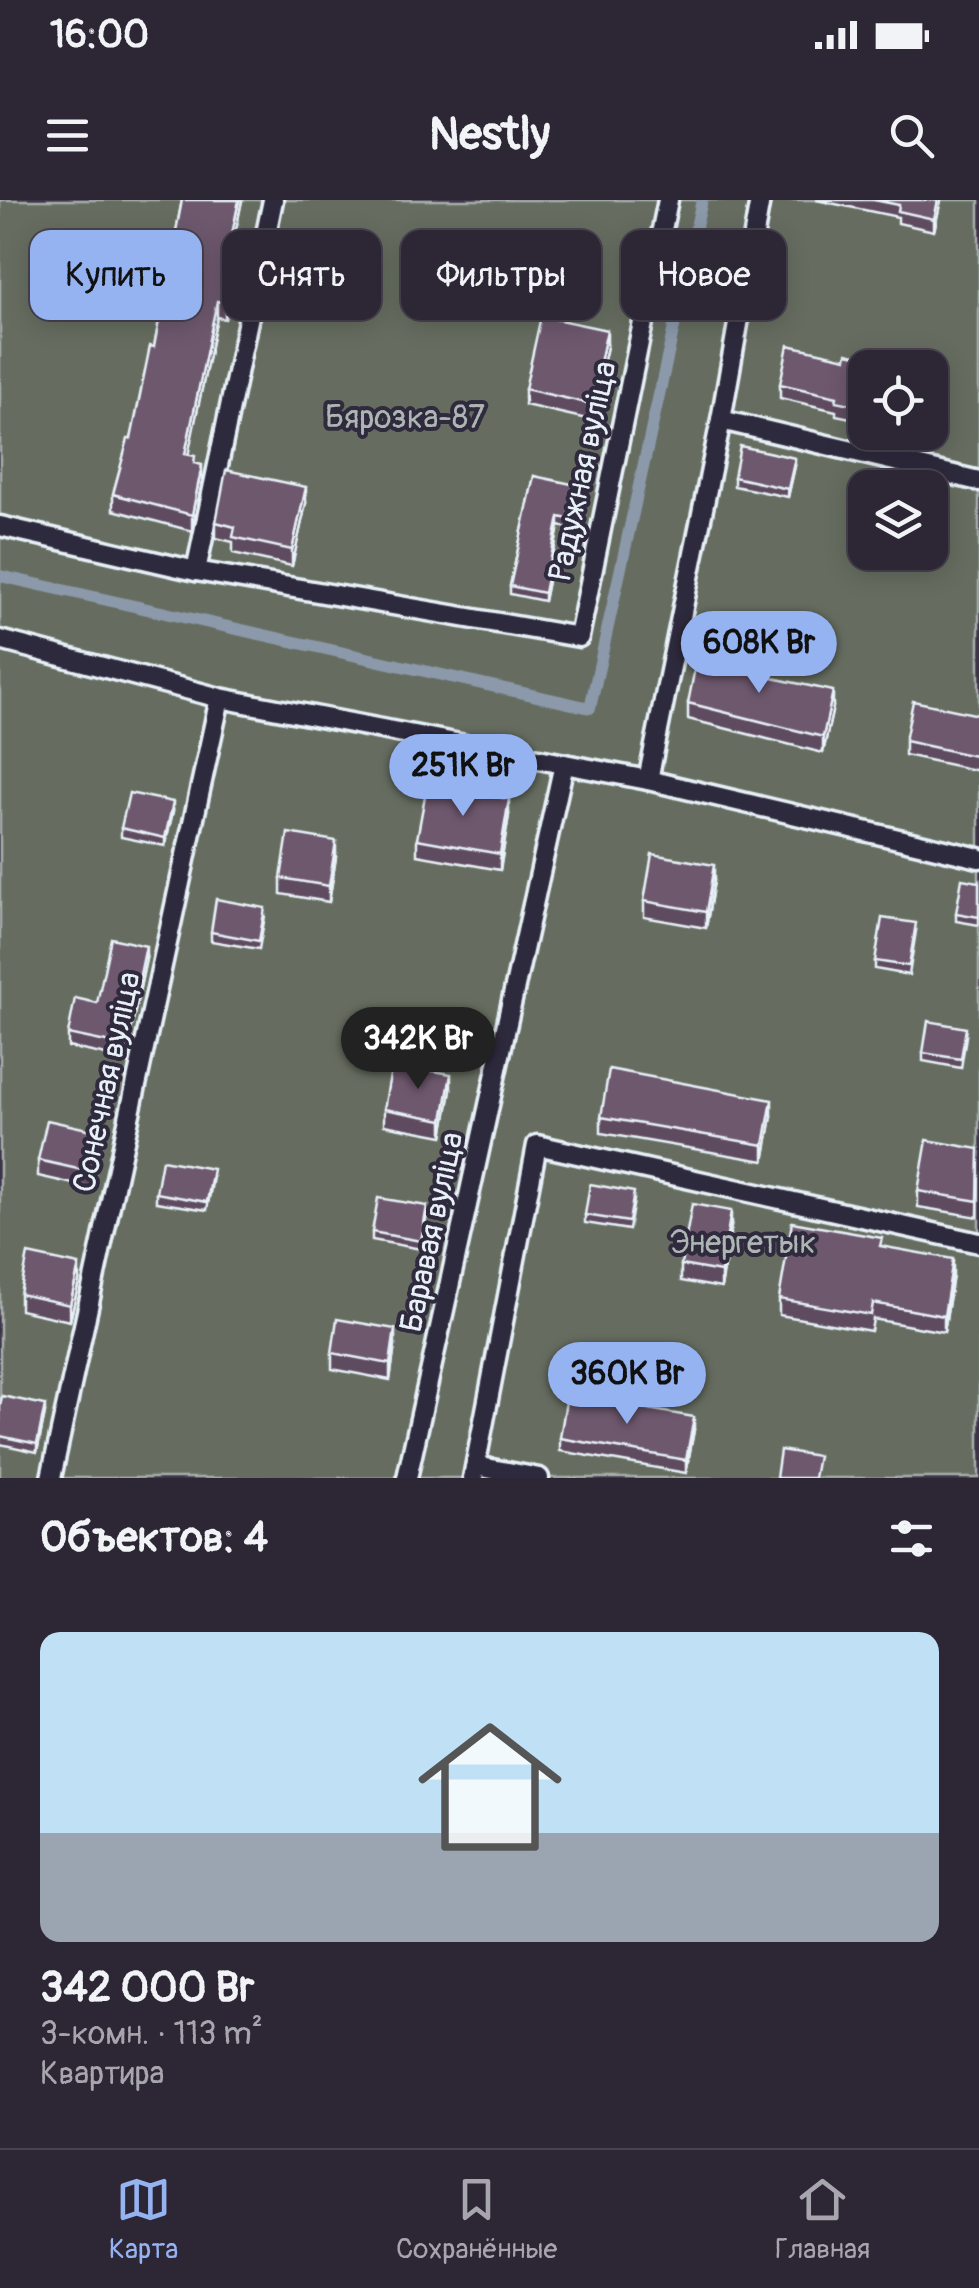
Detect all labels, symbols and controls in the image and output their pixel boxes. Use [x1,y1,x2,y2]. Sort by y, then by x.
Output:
text: 16:00 [50,11,149,59]
text: Nestly [429,107,550,163]
icon: menu [40,108,95,163]
icon: search [884,108,939,163]
chip: Купить [30,230,202,320]
chip: Снять [222,230,381,320]
chip: Фильтры [401,230,601,320]
chip: Новое [621,230,786,320]
map controls [848,350,948,570]
button: locate [848,350,948,450]
street label: Радужная вуліца [540,358,626,585]
park label: Бярозка-87 [325,398,485,438]
button: layers [848,470,948,570]
pin: 608K Br [667,611,851,696]
text: 608K Br [703,623,815,663]
pin: 251K Br [371,734,555,819]
text: 251K Br [411,746,515,786]
street label: Сонечная вуліца [64,968,150,1196]
pin: 342K Br [326,1007,510,1092]
text: 342K Br [363,1019,473,1059]
street label: Баравая вуліца [391,1128,473,1336]
park label: Энергетык [670,1223,816,1263]
pin: 360K Br [535,1342,719,1427]
text: 360K Br [570,1354,684,1394]
icon: filters [884,1511,939,1566]
text: Объектов: 4 [40,1512,268,1564]
icon: home [400,1697,580,1877]
text: 342 000 Br [40,1962,254,2014]
text: 3-комн. · 113 m² [40,2014,263,2054]
text: Квартира [40,2054,164,2094]
tab: Карта [109,2172,178,2267]
tab: Сохранённые [396,2172,557,2267]
tab: Главная [775,2172,870,2267]

